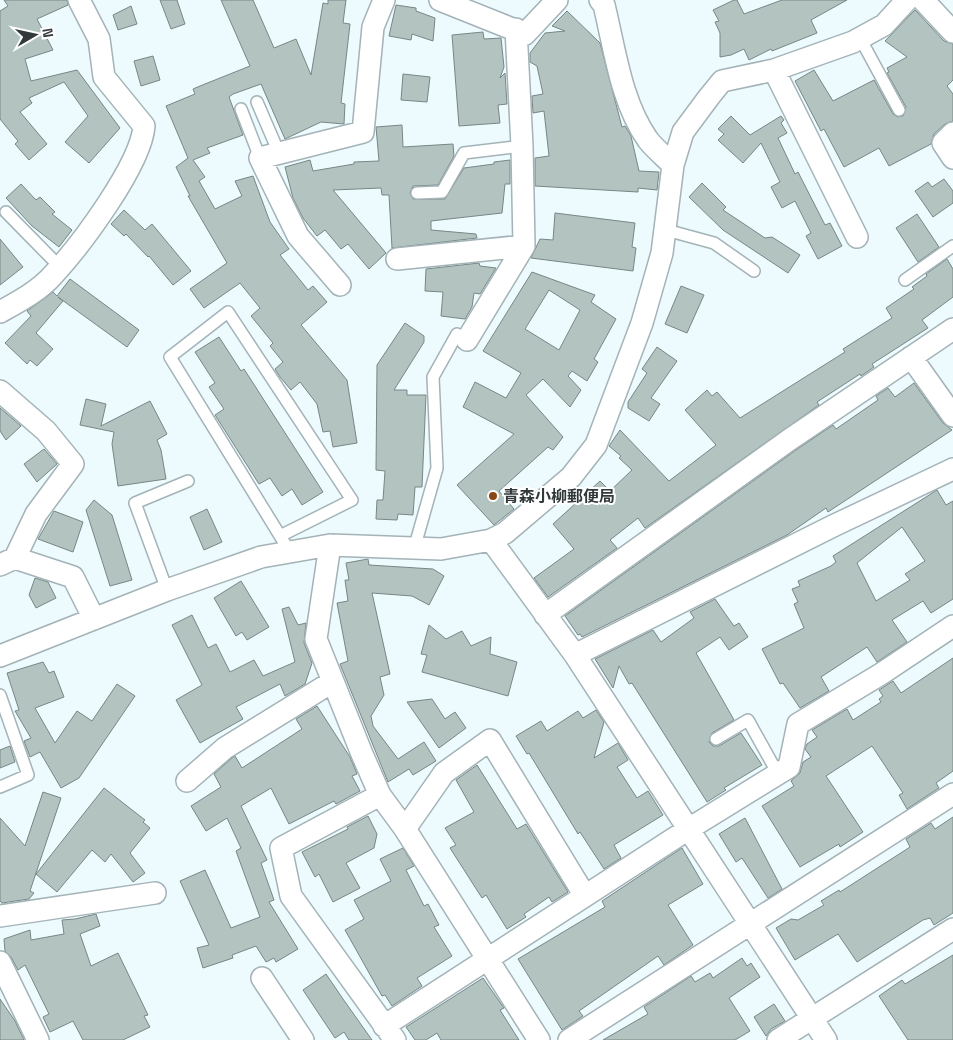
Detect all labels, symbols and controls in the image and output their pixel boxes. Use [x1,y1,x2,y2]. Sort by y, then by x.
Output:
north arrow [10,10,60,60]
text: N [38,27,57,39]
place label: 青森小柳郵便局 [503,486,615,507]
marker: 青森小柳郵便局 [487,490,499,502]

